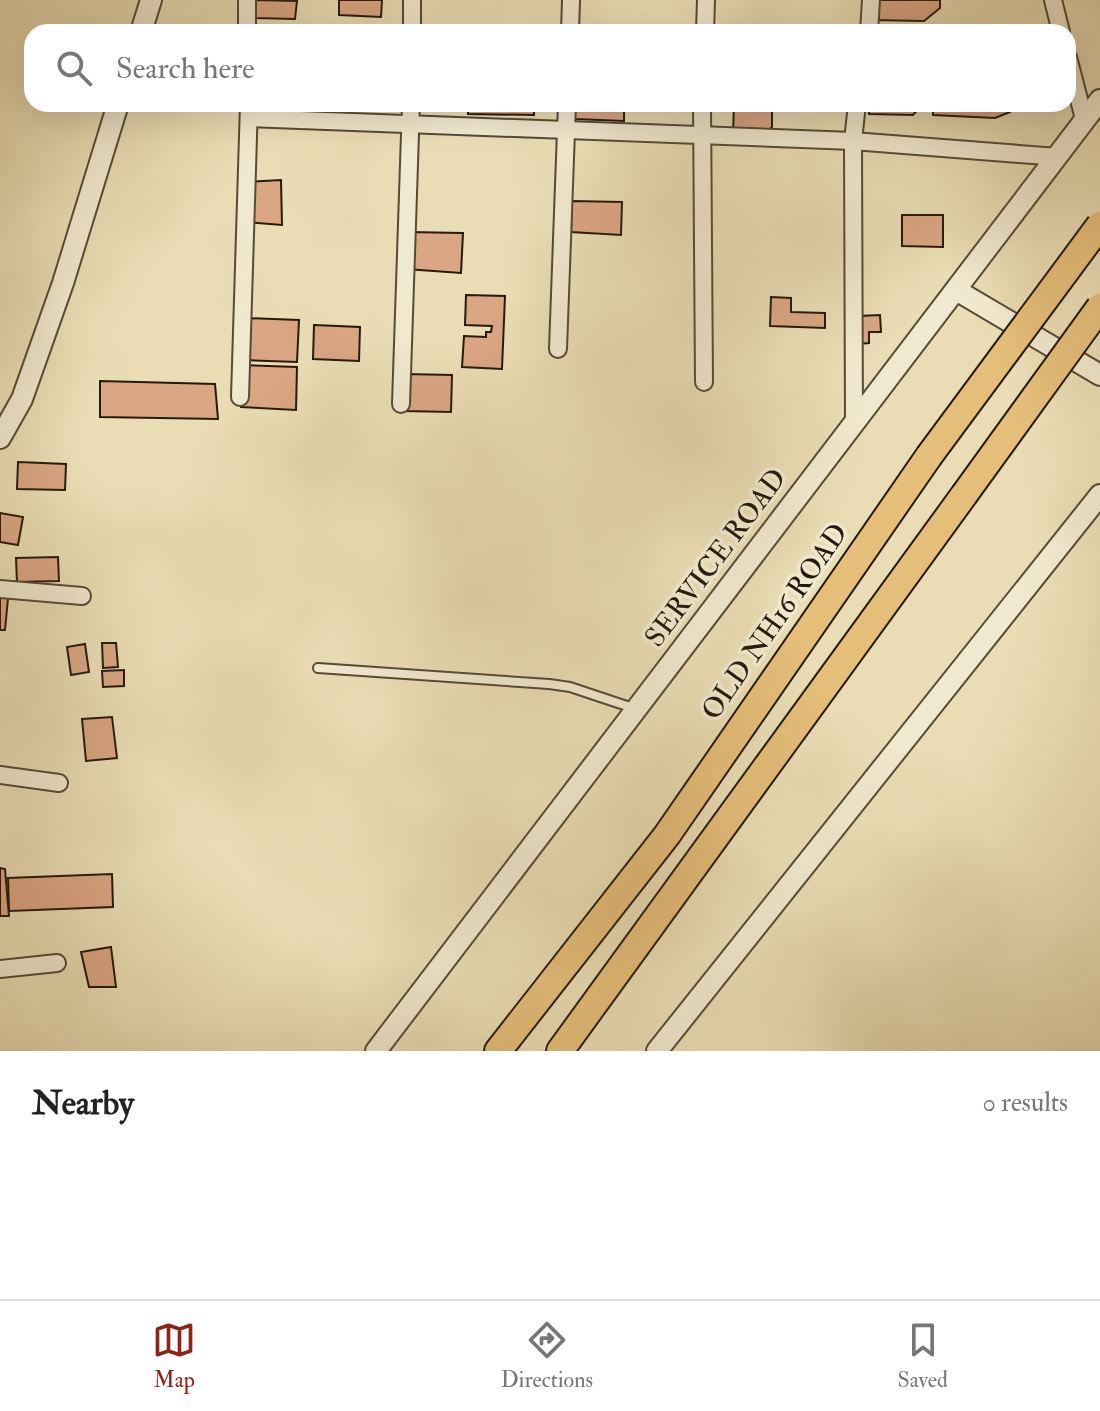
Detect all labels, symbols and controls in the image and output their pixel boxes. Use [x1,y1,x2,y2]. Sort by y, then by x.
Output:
search box [24,24,1076,112]
icon: search [52,46,96,90]
text: Search here [116,50,255,87]
street label: SERVICE ROAD [638,462,794,654]
street label: OLD NH16 ROAD [694,517,856,727]
text: Nearby [32,1082,134,1125]
text: 0 results [983,1087,1068,1119]
tab: Map [152,1318,196,1394]
tab: Directions [501,1318,593,1394]
tab: Saved [898,1318,948,1394]

